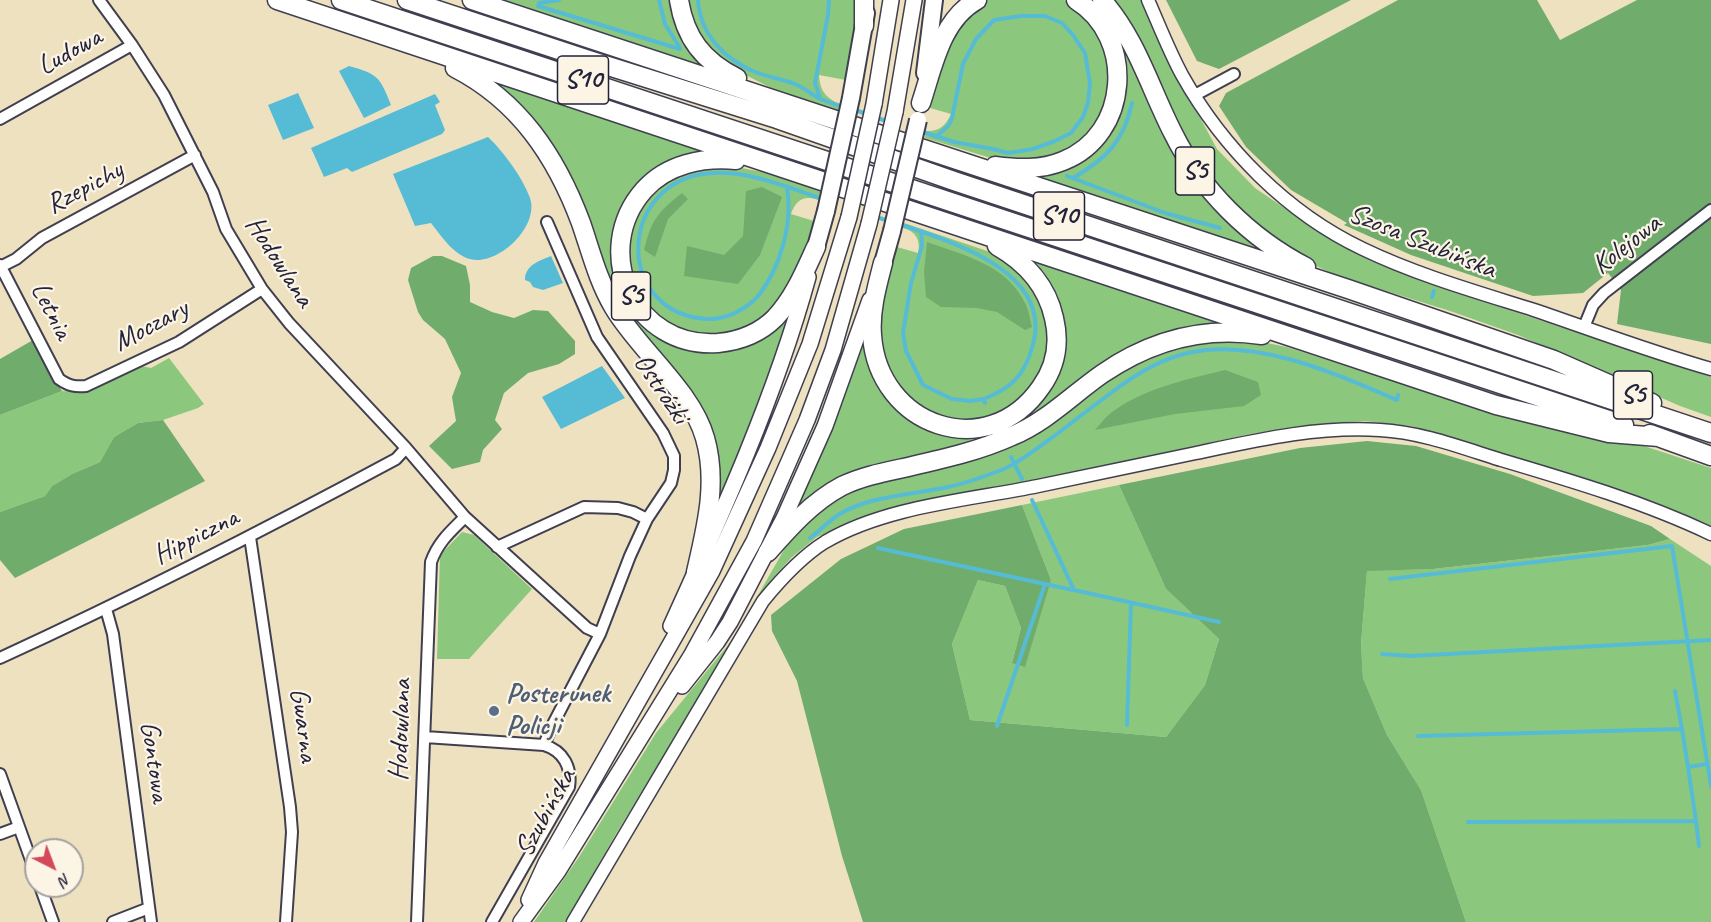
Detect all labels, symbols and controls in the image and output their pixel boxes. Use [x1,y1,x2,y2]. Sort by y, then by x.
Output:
street label: Ludowa [32,21,108,83]
road number: S10 [558,56,608,104]
road number: S5 [1176,147,1214,195]
street label: Rzepichy [41,154,129,222]
road number: S10 [1034,192,1084,240]
street label: Szosa Szubińska [1343,197,1501,287]
street label: Kolejowa [1586,208,1668,282]
street label: Hodowlana [237,210,321,314]
road number: S5 [612,272,650,320]
street label: Letnia [22,277,80,345]
street label: Moczary [108,292,194,360]
street label: Ostróżki [625,347,697,431]
road number: S5 [1614,371,1652,419]
street label: Hippiczna [148,501,244,573]
street label: Hodowlana [382,678,420,782]
place label: Posterunek Policji [506,678,610,744]
street label: Gwarna [281,686,325,764]
marker: Posterunek Policji [487,704,501,718]
street label: Gontowa [132,719,176,805]
street label: Szubińska [508,763,584,863]
north arrow [24,838,84,898]
text: N [54,869,75,891]

